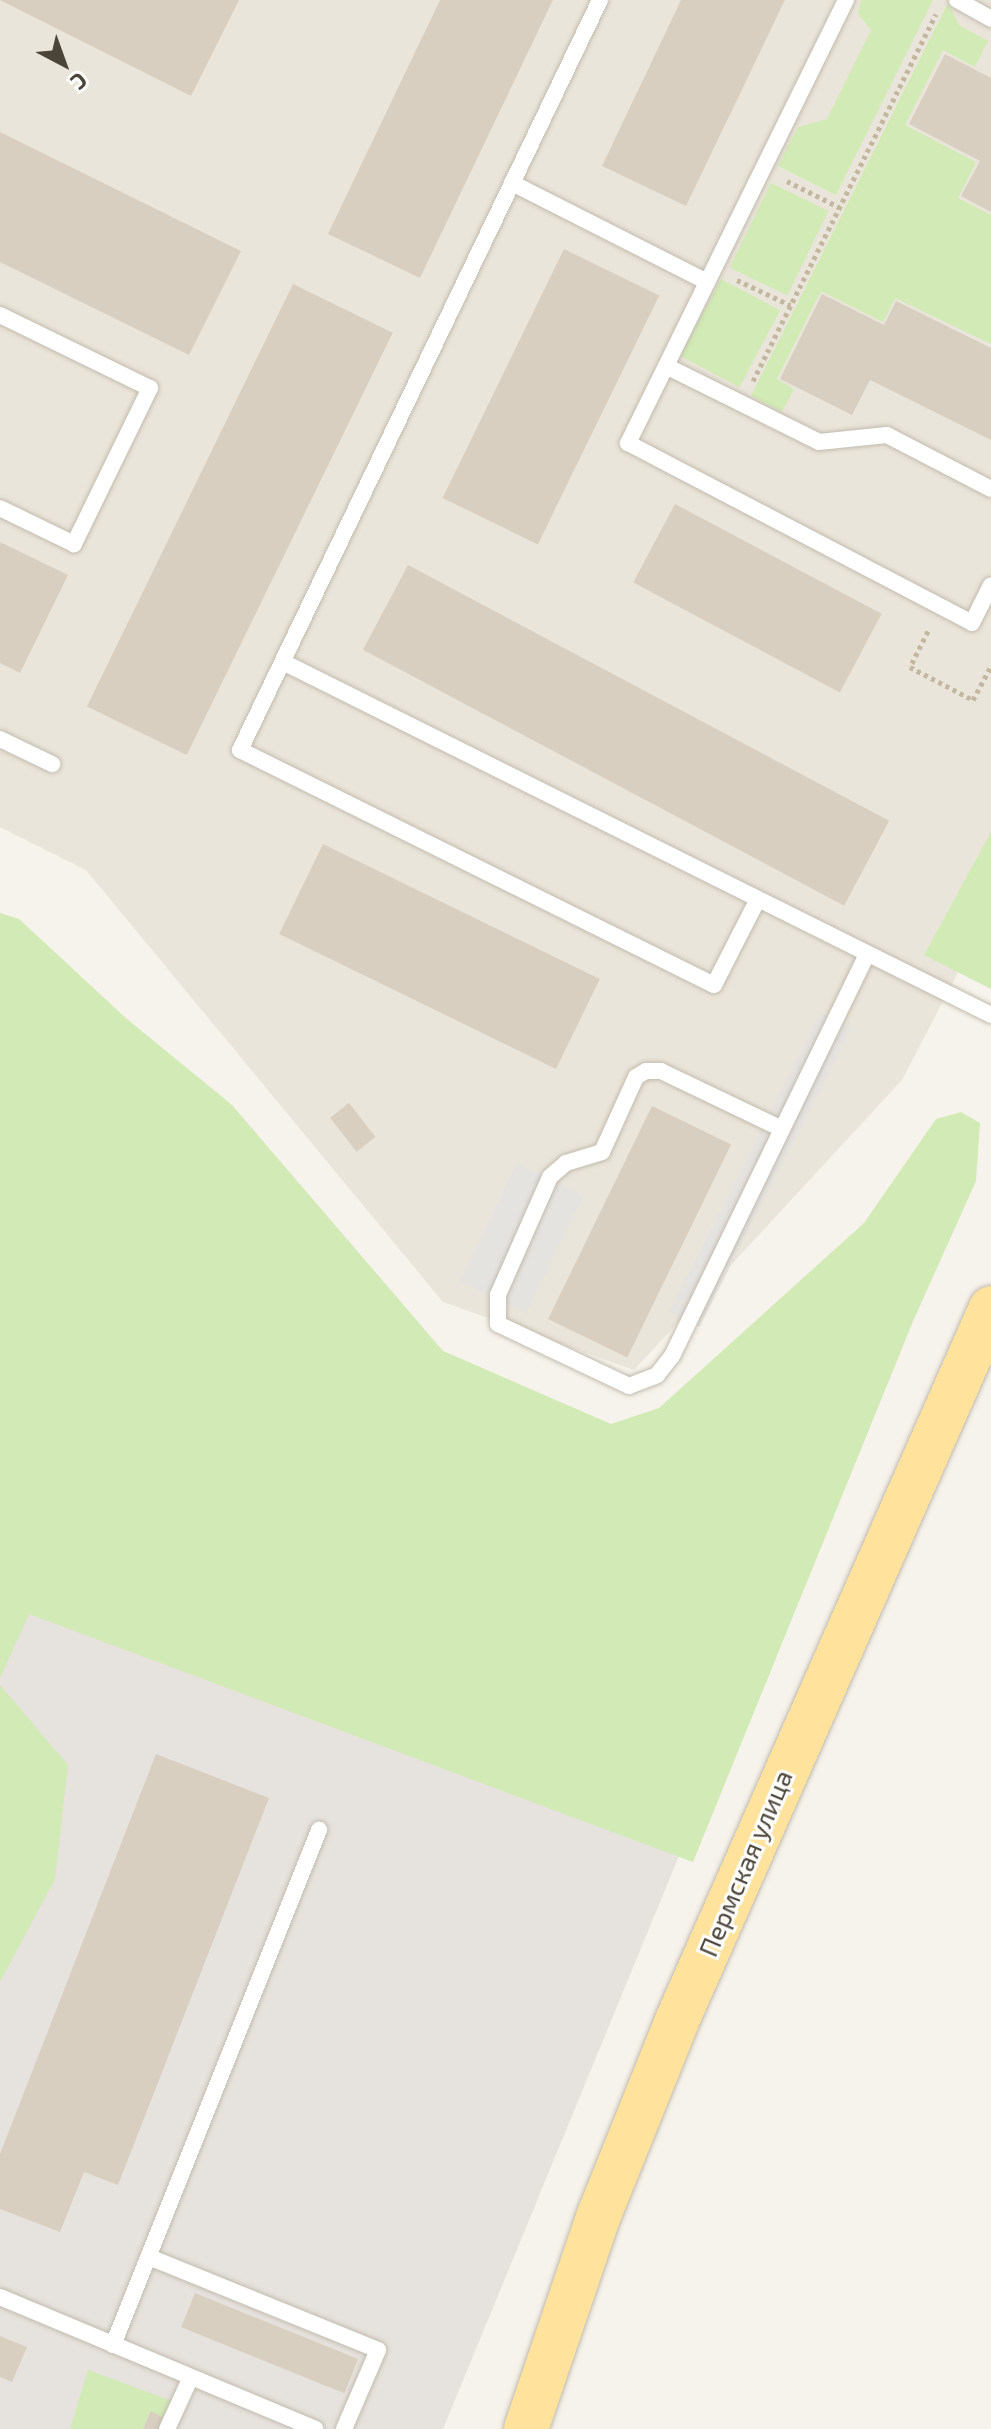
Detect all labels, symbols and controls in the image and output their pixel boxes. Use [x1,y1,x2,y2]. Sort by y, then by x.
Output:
north arrow [24,24,104,104]
text: С [66,68,93,96]
street label: Пермская улица [692,1765,798,1961]

